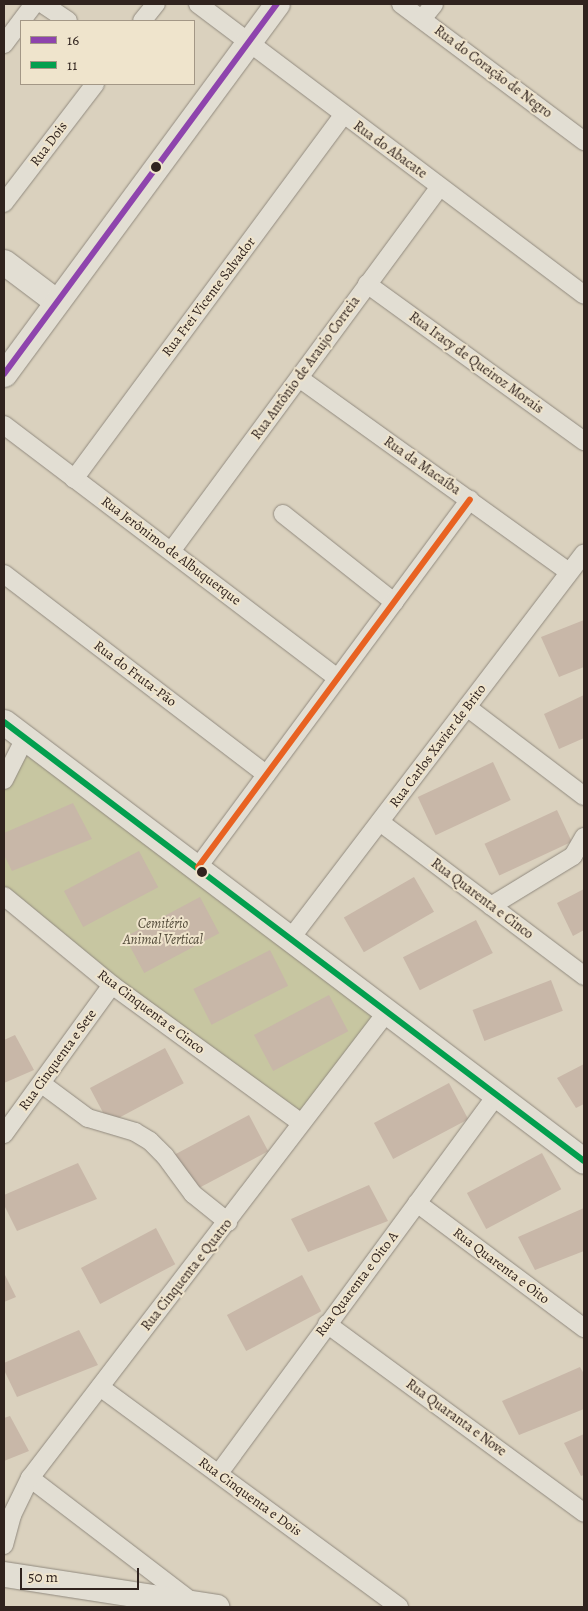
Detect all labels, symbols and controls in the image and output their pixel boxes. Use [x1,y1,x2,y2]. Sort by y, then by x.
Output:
legend [20,20,195,85]
street label: Rua do Coração de Negro [431,22,555,122]
text: 16 [67,30,79,50]
text: 11 [67,55,77,75]
street label: Rua Dois [27,118,71,170]
street label: Rua do Abacate [350,118,430,182]
unlabelled marker [151,162,161,172]
street label: Rua Frei Vicente Salvador [159,234,259,360]
street label: Rua Antônio de Araujo Correia [248,293,364,443]
street label: Rua Iracy de Queiroz Morais [406,309,546,417]
street label: Rua da Macaíba [380,433,464,499]
street label: Rua Jerônimo de Albuquerque [98,493,244,609]
street label: Rua do Fruta-Pão [90,637,180,711]
street label: Rua Carlos Xavier de Brito [386,681,490,811]
street label: Rua Quarenta e Cinco [428,855,536,943]
unlabelled marker [197,867,207,877]
park label: Cemitério Animal Vertical [123,916,203,949]
street label: Rua Cinquenta e Cinco [94,966,208,1058]
street label: Rua Cinquenta e Sete [16,1006,100,1114]
street label: Rua Cinquenta e Quatro [138,1216,236,1334]
street label: Rua Quarenta e Oito [450,1224,552,1308]
street label: Rua Quarenta e Oito A [312,1228,402,1340]
street label: Rua Quaranta e Nove [403,1376,509,1460]
street label: Rua Cinquenta e Dois [195,1454,305,1540]
scale bar [22,1558,141,1590]
text: 50 m [28,1567,58,1587]

